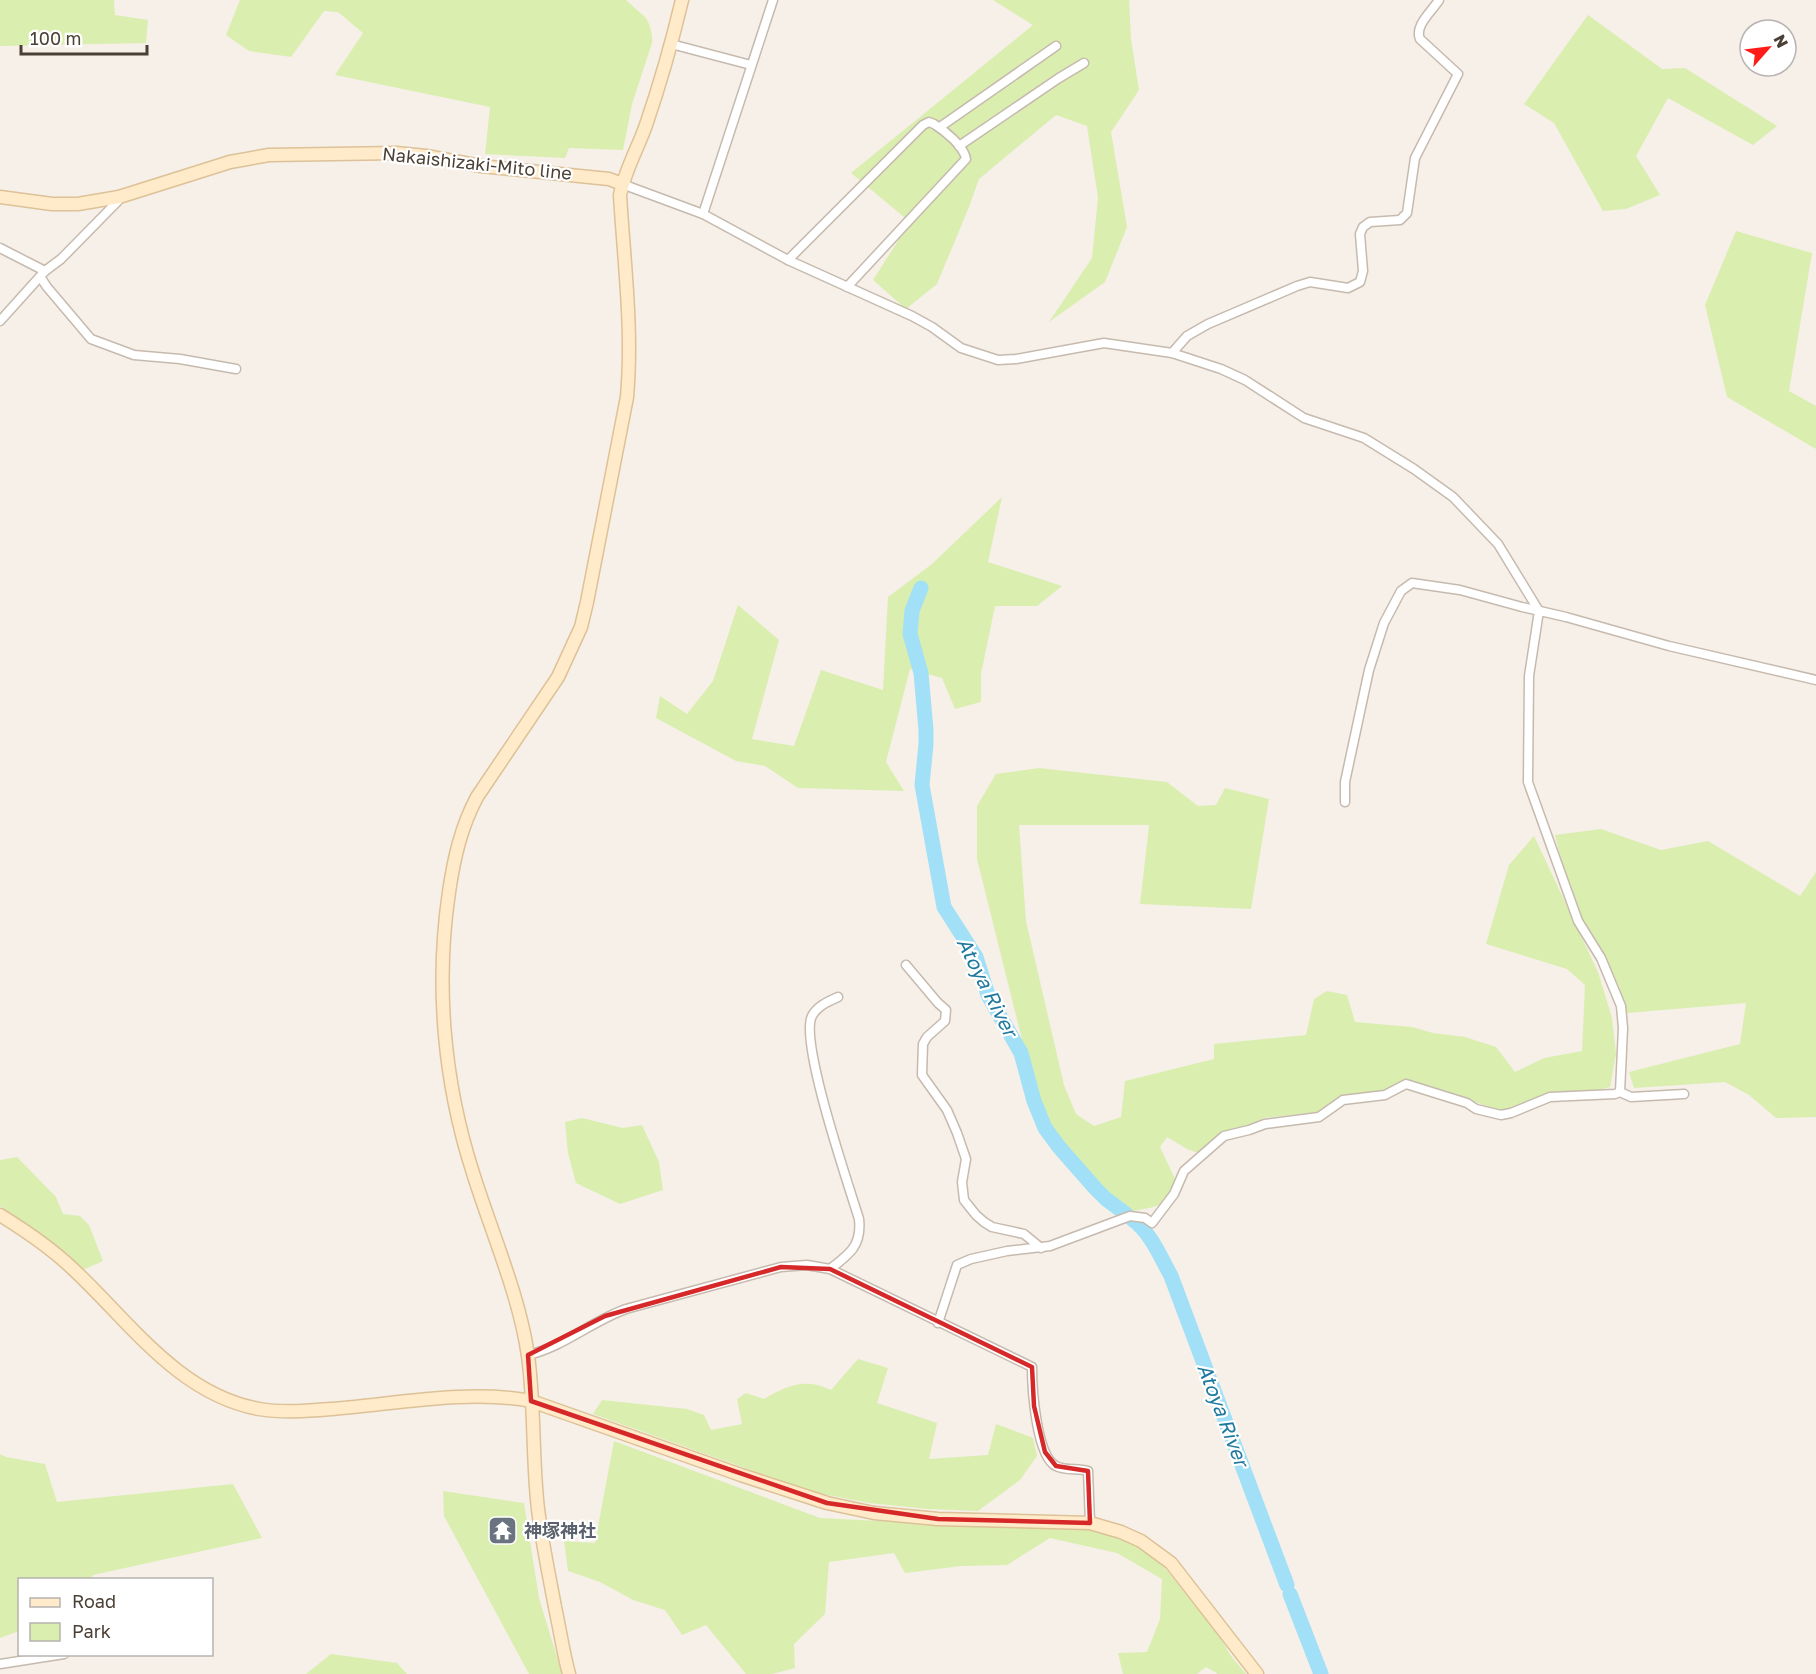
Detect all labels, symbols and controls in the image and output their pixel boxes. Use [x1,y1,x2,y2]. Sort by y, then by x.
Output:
scale bar [21,18,147,56]
north arrow [1738,18,1798,78]
text: 100 m [30,27,81,49]
text: N [1770,31,1793,51]
street label: Nakaishizaki-Mito line [381,142,573,184]
water label: Atoya River [952,933,1025,1044]
water label: Atoya River [1192,1360,1256,1473]
temple icon: 神塚神社 [487,1515,519,1547]
place label: 神塚神社 [524,1519,596,1541]
legend [18,1578,213,1656]
text: Road [72,1590,116,1612]
text: Park [72,1620,111,1642]

